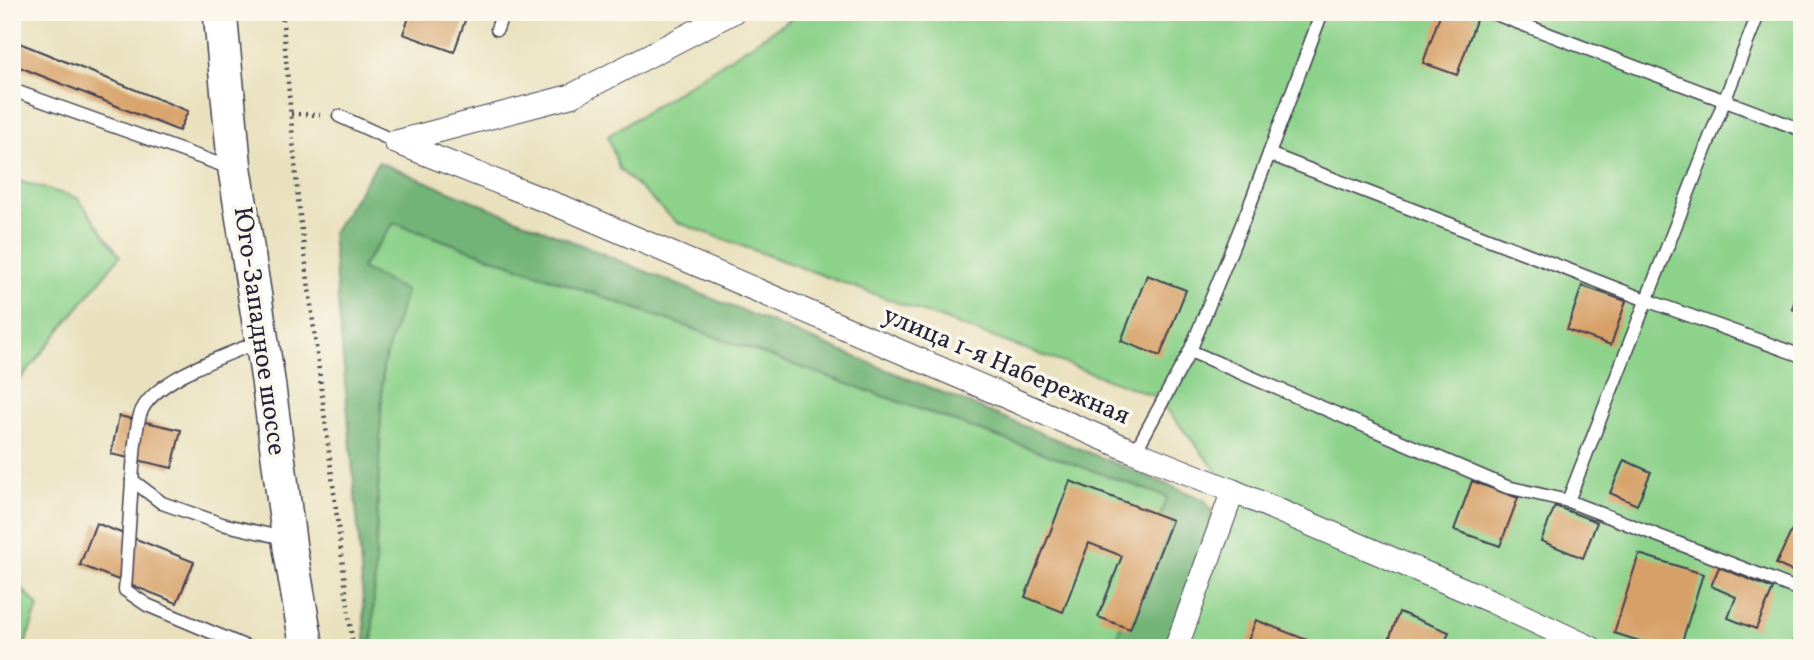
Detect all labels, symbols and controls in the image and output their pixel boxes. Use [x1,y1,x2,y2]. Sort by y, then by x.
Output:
street label: Юго-Западное шоссе [224,204,294,458]
street label: улица 1-я Набережная [877,298,1135,434]

